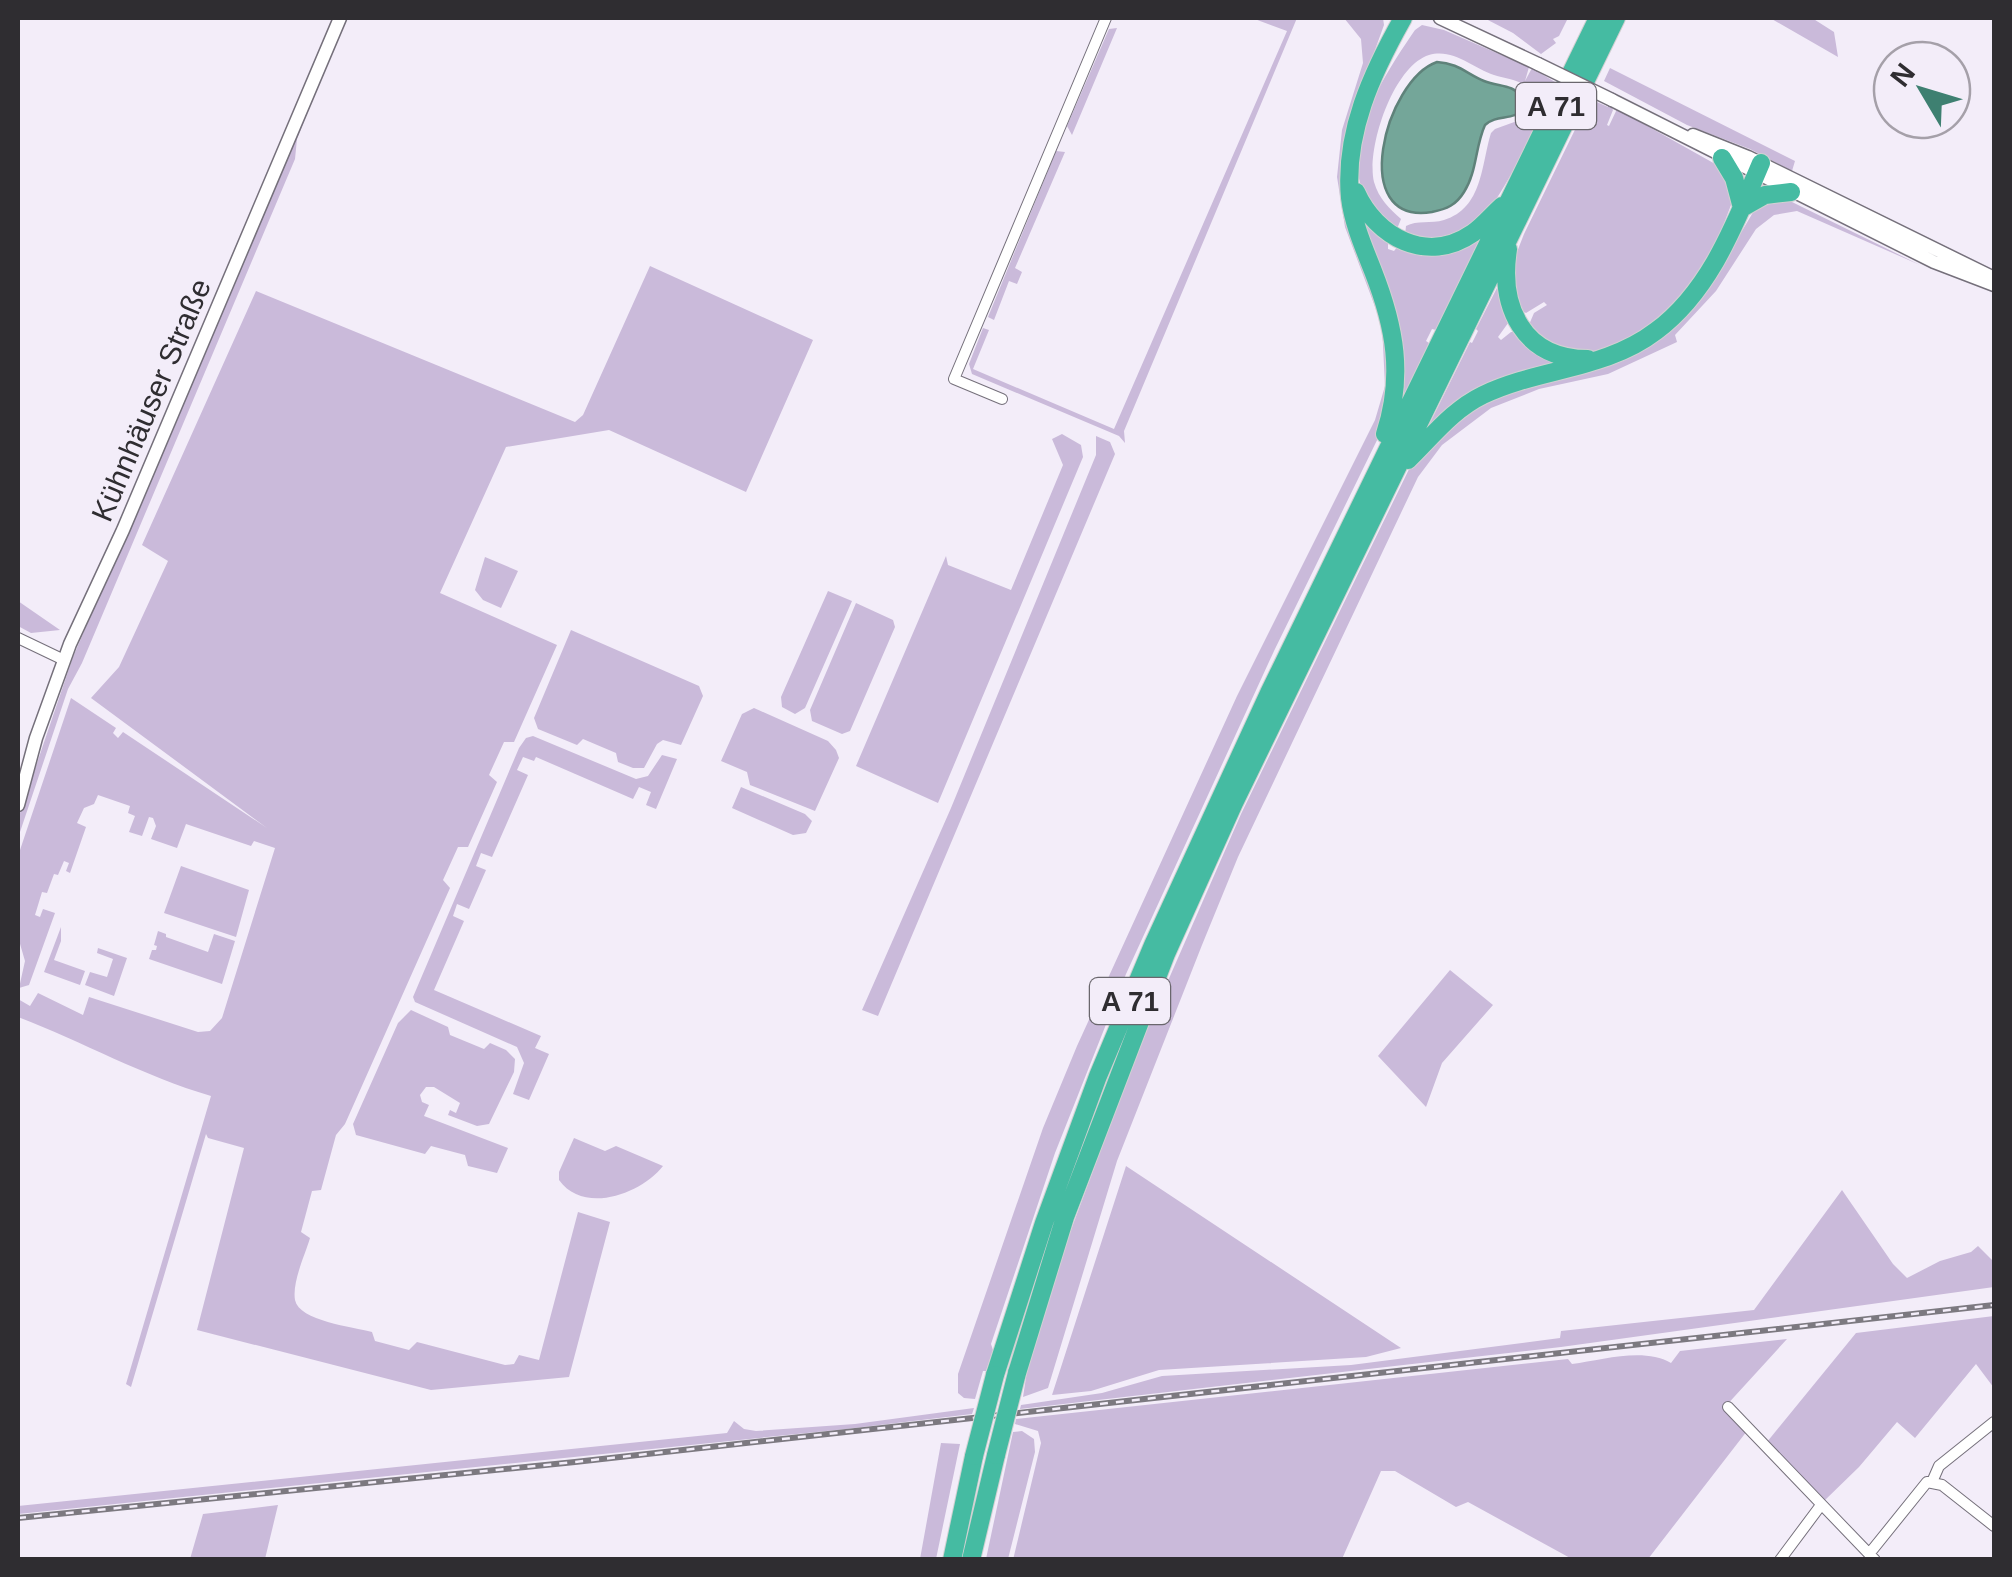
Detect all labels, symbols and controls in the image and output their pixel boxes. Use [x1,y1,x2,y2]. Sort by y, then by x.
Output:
north arrow [1872,40,1972,140]
text: N [1884,57,1921,92]
road number: A 71 [1516,83,1596,129]
street label: Kühnhäuser Straße [85,274,217,526]
road number: A 71 [1090,978,1170,1024]

